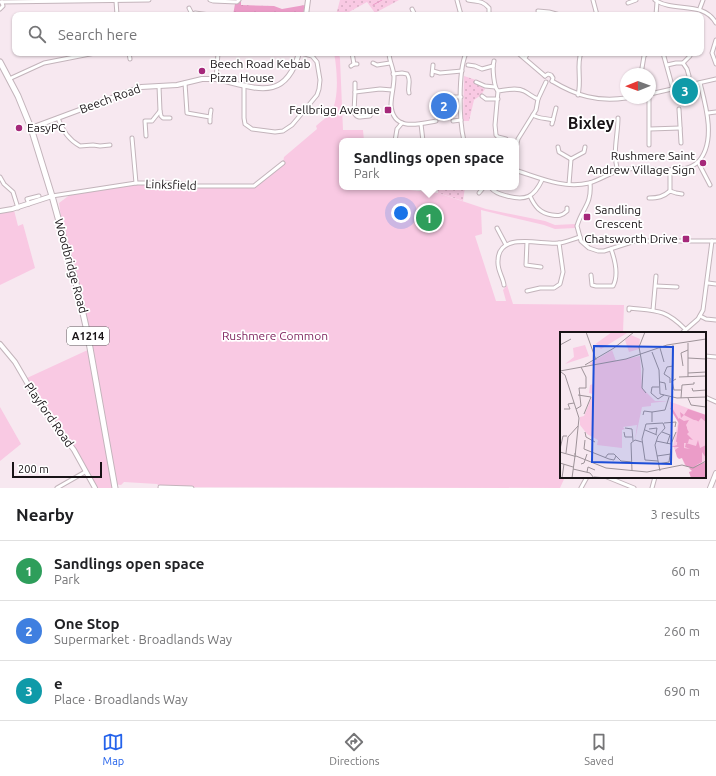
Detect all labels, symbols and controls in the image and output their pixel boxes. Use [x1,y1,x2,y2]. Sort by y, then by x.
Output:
search box [12,12,704,56]
icon: search [26,23,48,45]
text: Search here [58,26,137,43]
place label: Beech Road Kebab Pizza House [210,57,310,84]
marker: Beech Road Kebab Pizza House [197,66,207,76]
north arrow [620,68,656,104]
pin: 3 [672,76,698,106]
street label: Beech Road [78,82,142,116]
pin: 2 [431,91,457,121]
place label: Fellbrigg Avenue [289,103,380,116]
marker: Fellbrigg Avenue [383,105,393,115]
district label: Bixley [568,114,615,132]
place label: EasyPC [27,121,66,134]
marker: EasyPC [14,123,24,133]
popup [339,138,519,190]
text: Sandlings open space [354,149,504,166]
place label: Rushmere Saint Andrew Village Sign [587,149,695,176]
marker: Rushmere Saint Andrew Village Sign [698,158,708,168]
text: Park [354,166,380,180]
street label: Linksfield [145,177,197,192]
your location [391,203,411,223]
pin: 1 [416,203,442,233]
place label: Sandling Crescent [595,203,643,230]
marker: Sandling Crescent [582,212,592,222]
street label: Woodbridge Road [53,217,90,315]
place label: Chatsworth Drive [584,232,678,245]
marker: Chatsworth Drive [681,234,691,244]
road number: A1214 [67,327,109,345]
park label: Rushmere Common [222,329,328,342]
inset map [560,332,706,478]
street label: Playford Road [22,380,76,450]
scale bar [12,460,102,479]
text: 200 m [18,463,49,475]
text: Nearby [16,505,74,524]
text: 3 results [650,507,700,521]
text: Sandlings open space [54,555,204,572]
text: 1 [25,564,33,578]
text: 60 m [671,564,700,578]
text: Park [54,572,80,586]
text: One Stop [54,615,120,632]
text: 2 [25,624,33,638]
text: 260 m [664,624,700,638]
text: Supermarket · Broadlands Way [54,632,232,646]
text: e [54,675,63,692]
text: 3 [25,684,33,698]
text: 690 m [664,684,700,698]
text: Place · Broadlands Way [54,692,188,706]
tab: Map [102,731,124,767]
tab: Directions [329,731,380,767]
tab: Saved [584,731,614,767]

